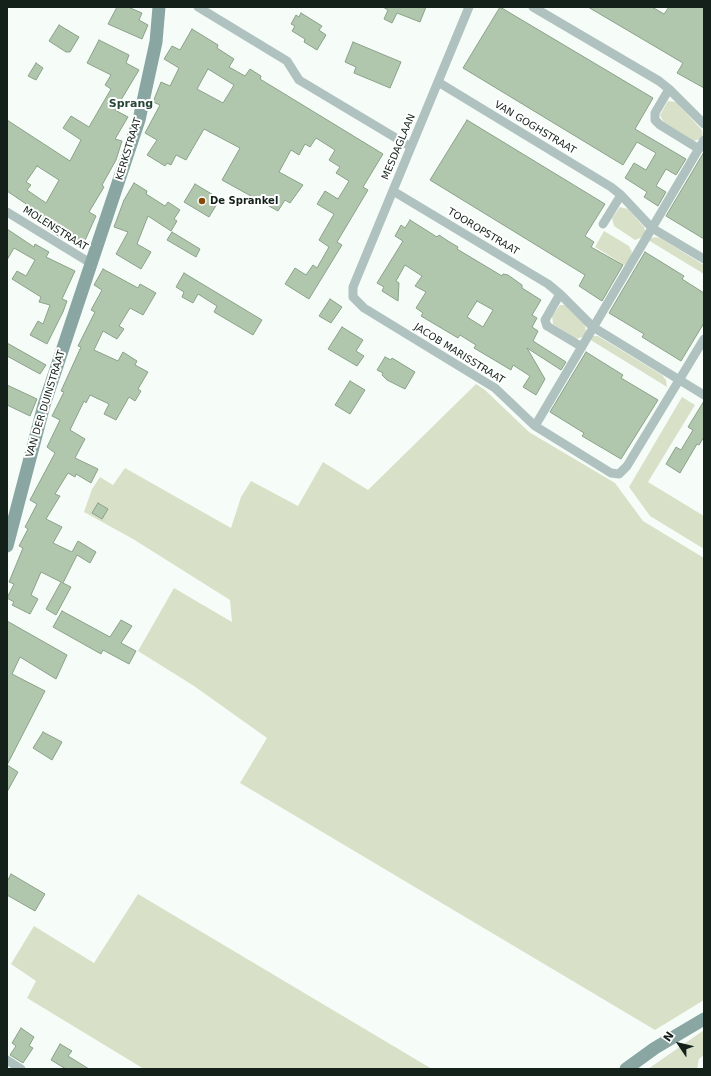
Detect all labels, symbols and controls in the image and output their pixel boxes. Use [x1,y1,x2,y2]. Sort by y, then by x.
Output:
district label: Sprang [109,97,153,111]
street label: VAN GOGHSTRAAT [492,99,578,157]
street label: MESDAGLAAN [380,112,418,182]
street label: KERKSTRAAT [114,116,144,182]
place label: De Sprankel [210,195,278,207]
marker: De Sprankel [197,196,207,206]
street label: MOLENSTRAAT [20,204,90,254]
street label: TOOROPSTRAAT [445,206,521,258]
street label: JACOB MARISSTRAAT [412,321,506,387]
street label: VAN DER DUINSTRAAT [24,349,68,459]
north arrow [659,1024,699,1064]
text: N [661,1029,677,1044]

